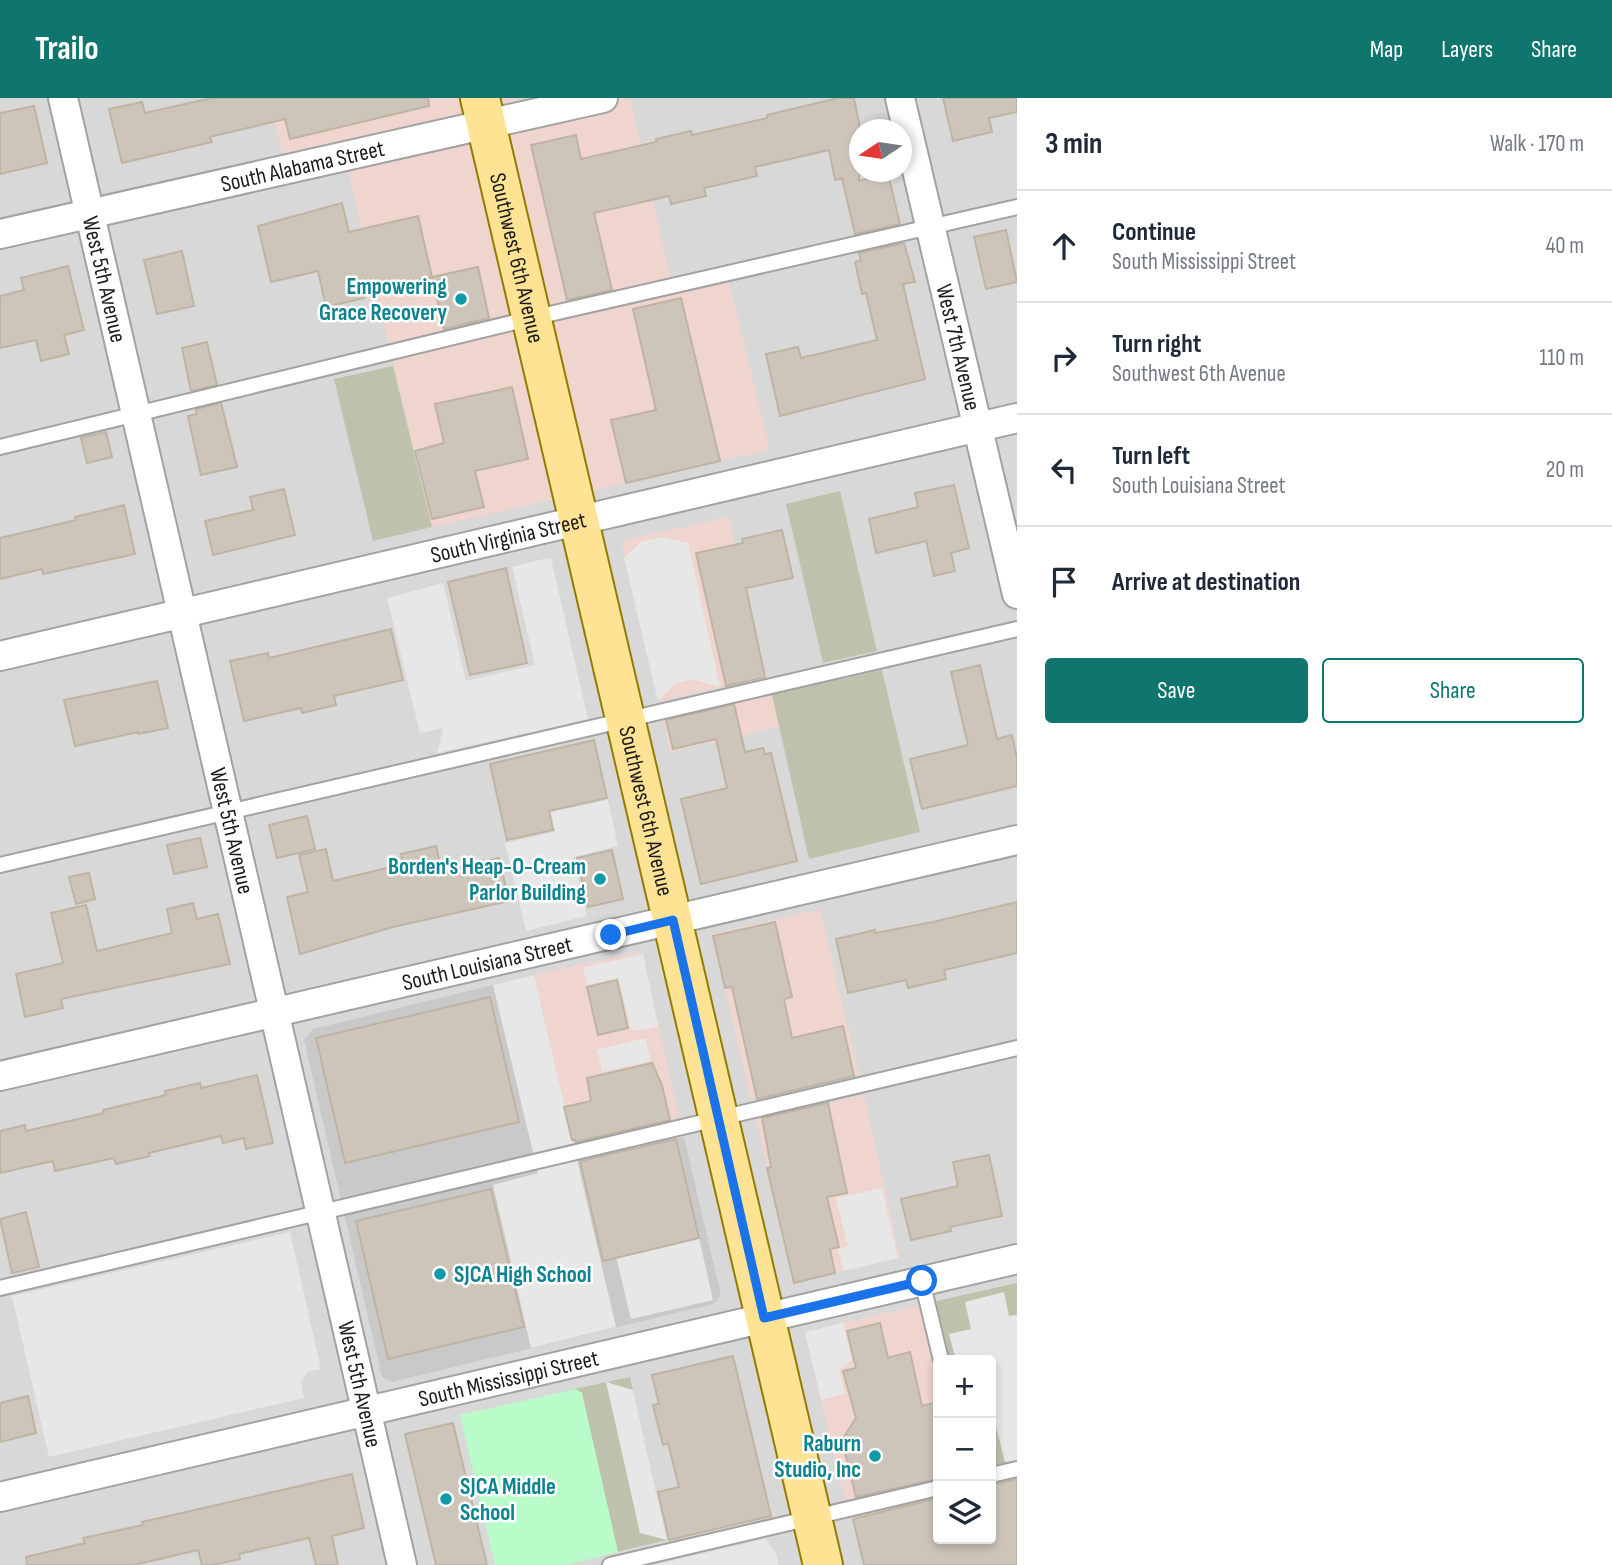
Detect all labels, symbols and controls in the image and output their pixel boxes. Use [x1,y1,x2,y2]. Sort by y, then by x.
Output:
text: Trailo [35,29,99,69]
text: Map [1370,35,1403,64]
text: Layers [1441,35,1493,64]
text: Share [1531,35,1577,64]
north arrow [849,119,912,182]
text: 3 min [1045,126,1102,162]
text: Walk · 170 m [1490,130,1584,158]
street label: South Alabama Street [218,135,387,199]
street label: Southwest 6th Avenue [483,170,550,346]
street label: West 5th Avenue [76,214,132,345]
text: Continue [1112,217,1196,248]
icon: ahead [1045,227,1083,265]
text: 40 m [1546,232,1584,260]
text: South Mississippi Street [1112,248,1296,276]
place label: Empowering Grace Recovery [319,273,447,327]
street label: West 7th Avenue [929,281,986,413]
marker: Empowering Grace Recovery [453,291,469,307]
text: Turn right [1112,329,1201,360]
icon: right [1045,339,1083,377]
text: 110 m [1539,344,1584,372]
text: Southwest 6th Avenue [1112,360,1286,388]
text: Turn left [1112,441,1190,472]
icon: left [1045,451,1083,489]
text: 20 m [1546,456,1584,484]
text: South Louisiana Street [1112,472,1286,500]
street label: South Virginia Street [428,506,589,570]
icon: arrive [1045,563,1083,601]
text: Arrive at destination [1112,567,1300,598]
button: Save [1045,658,1308,723]
button: Share [1322,658,1584,723]
street label: Southwest 6th Avenue [612,723,679,899]
street label: West 5th Avenue [203,765,259,897]
place label: Borden's Heap-O-Cream Parlor Building [388,853,586,907]
marker: Borden's Heap-O-Cream Parlor Building [592,871,608,887]
route end [595,919,626,950]
street label: South Louisiana Street [400,931,575,997]
place label: SJCA High School [454,1261,591,1289]
route start [906,1265,937,1296]
marker: SJCA High School [432,1266,448,1282]
street label: West 5th Avenue [331,1318,387,1450]
street label: South Mississippi Street [416,1344,601,1414]
map controls [933,1355,996,1544]
button: + [933,1355,996,1418]
button: − [933,1418,996,1481]
place label: Raburn Studio, Inc [774,1430,861,1484]
marker: Raburn Studio, Inc [867,1448,883,1464]
place label: SJCA Middle School [460,1473,556,1527]
button: layers [933,1481,996,1544]
marker: SJCA Middle School [438,1491,454,1507]

